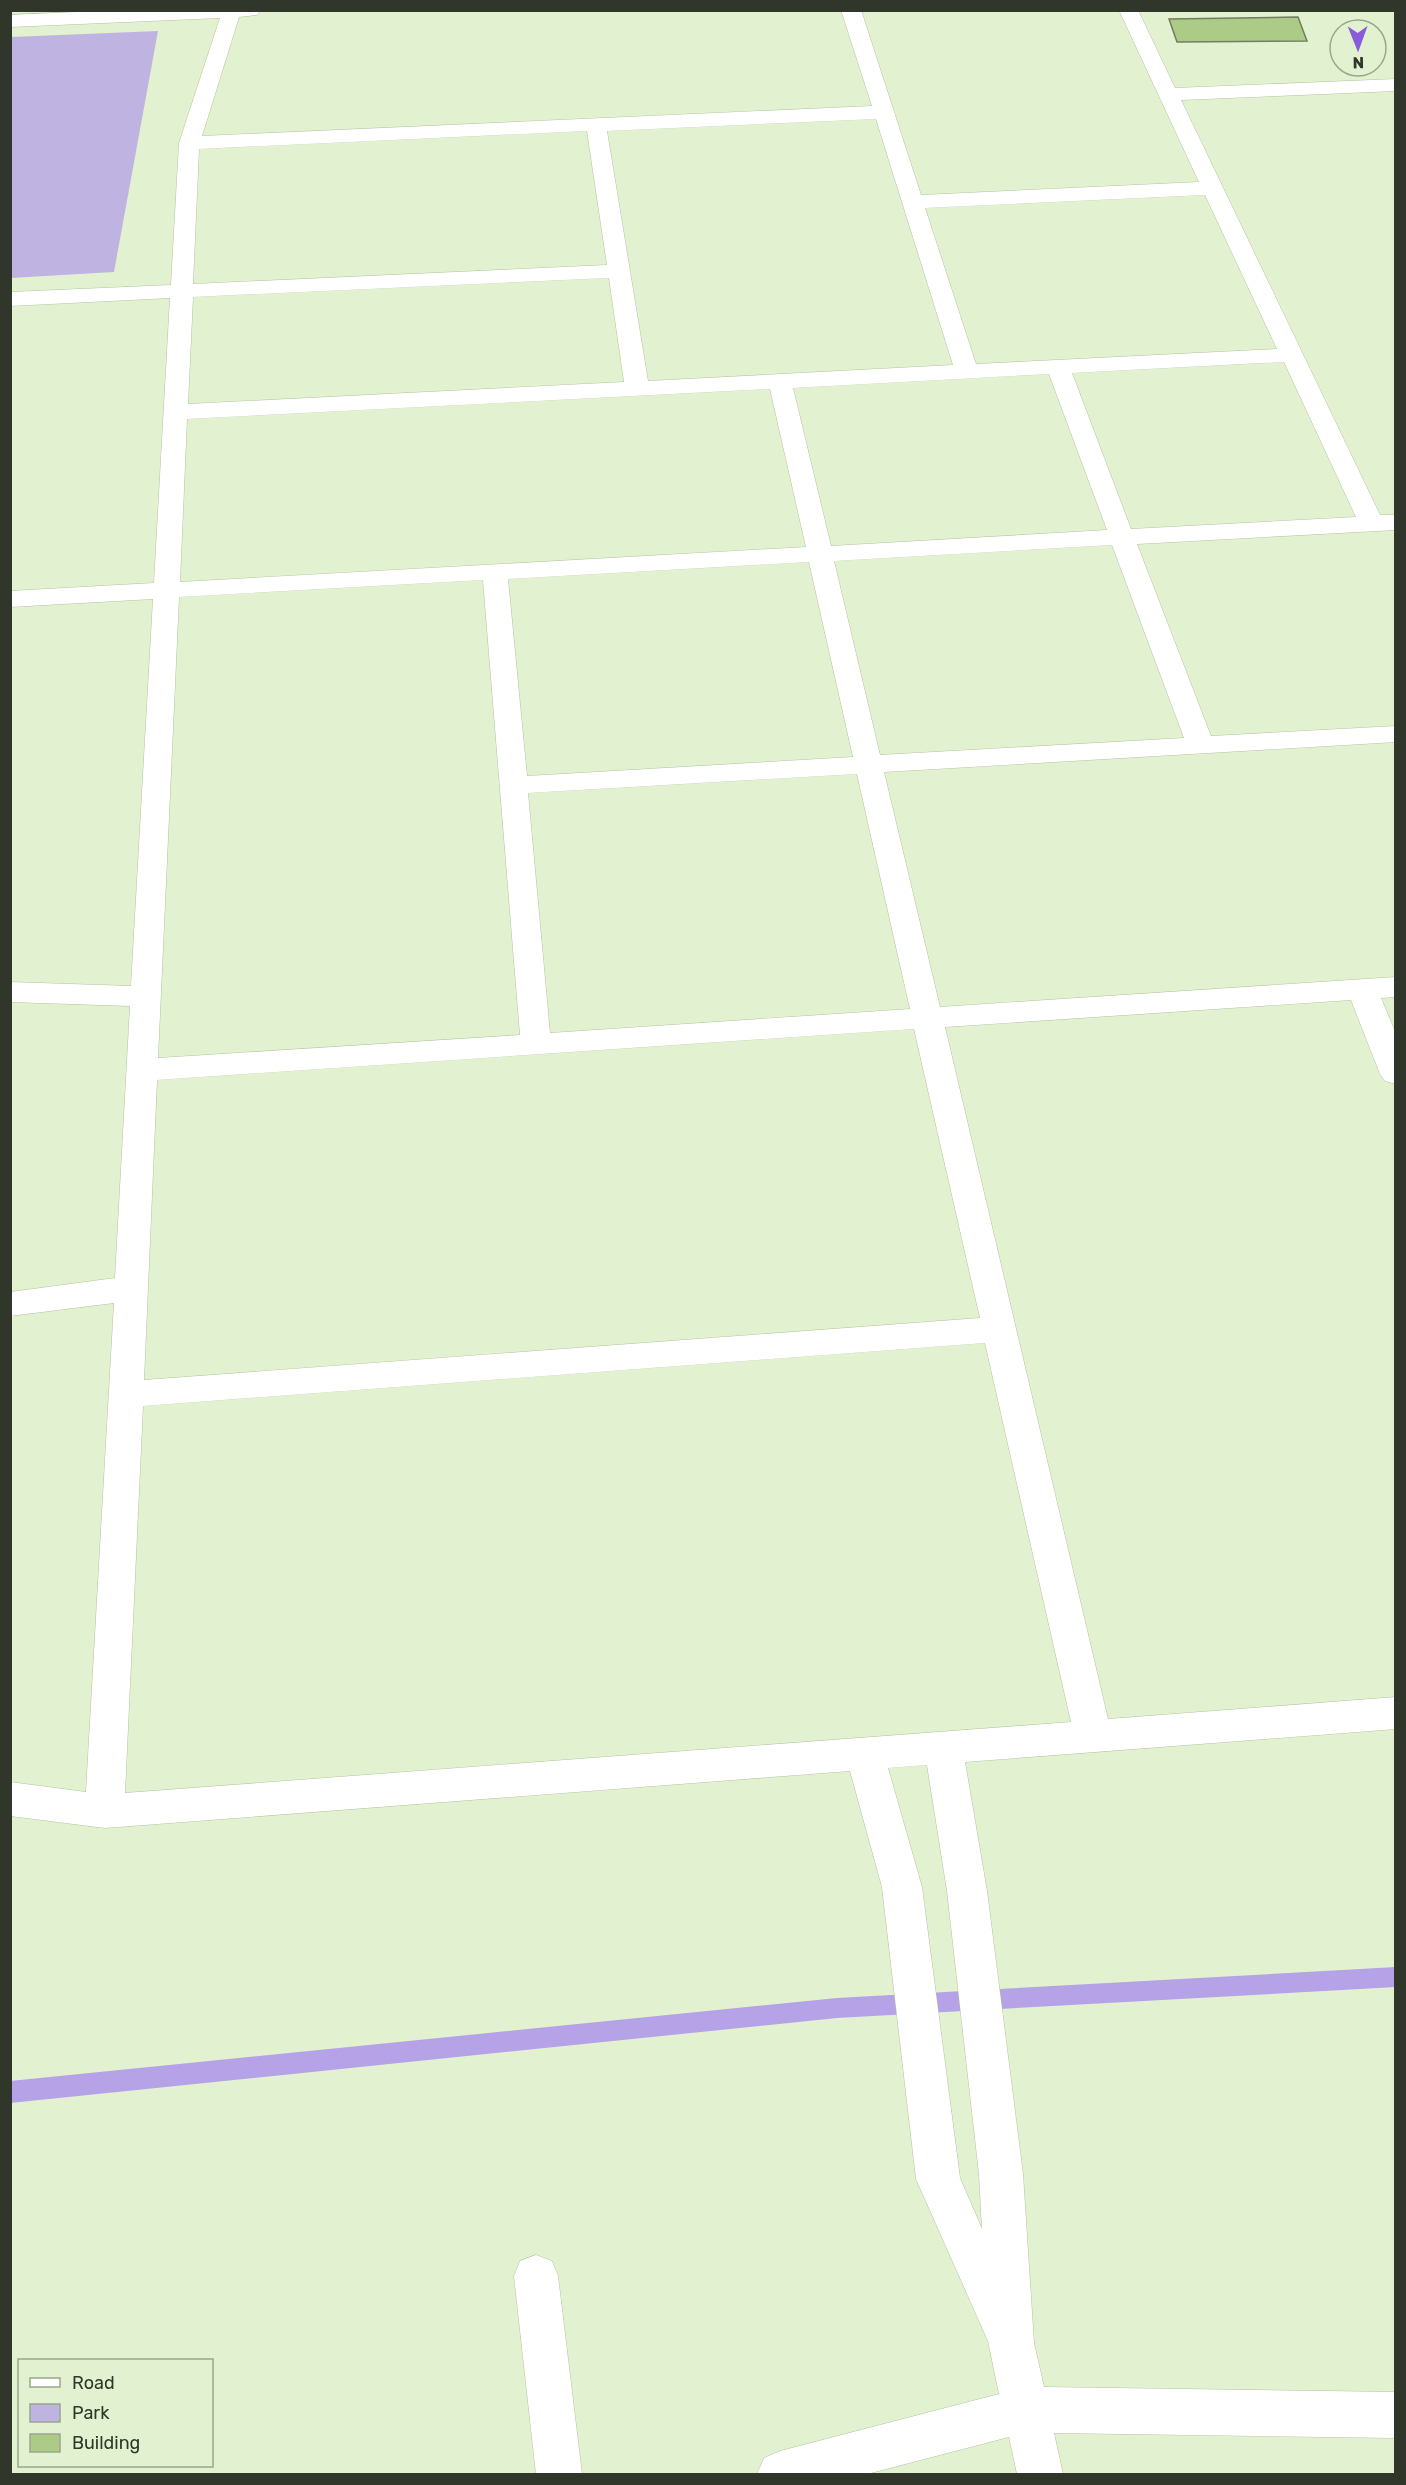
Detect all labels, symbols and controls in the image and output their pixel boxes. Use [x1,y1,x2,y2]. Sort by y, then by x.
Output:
north arrow [1328,18,1388,78]
text: N [1352,53,1364,72]
legend [18,2359,213,2467]
text: Road [72,2372,115,2394]
text: Park [72,2402,110,2424]
text: Building [72,2432,140,2454]

